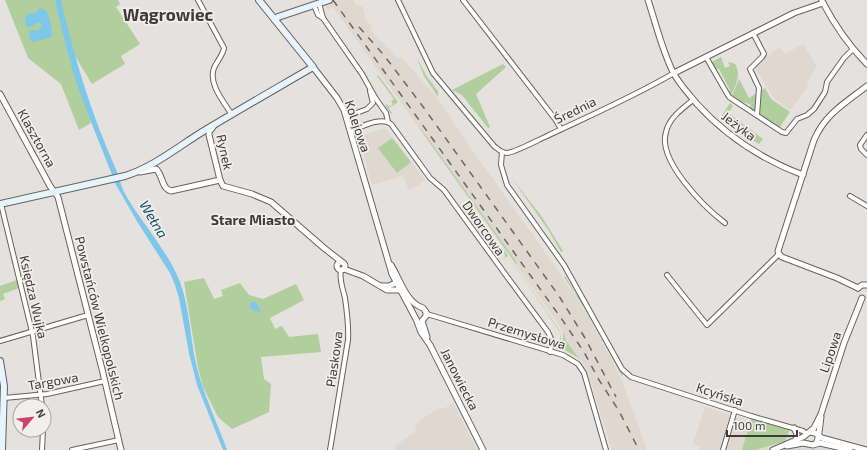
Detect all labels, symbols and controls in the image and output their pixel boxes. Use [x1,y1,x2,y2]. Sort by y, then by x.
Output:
district label: Wągrowiec [123,4,214,24]
street label: Średnia [551,92,599,127]
street label: Kolejowa [342,98,374,154]
street label: Klasztorna [14,106,60,170]
street label: Jeżyka [719,108,759,144]
street label: Rynek [213,133,237,172]
water label: Wełna [136,197,172,241]
street label: Dworcowa [459,198,509,258]
district label: Stare Miasto [211,211,295,228]
street label: Powstańców Wielkopolskich [72,235,128,401]
street label: Księdza Wujka [17,254,51,340]
street label: Przemysłowa [486,314,568,352]
street label: Lipowa [815,329,845,375]
street label: Piaskowa [322,330,346,388]
street label: Janowiecka [438,345,482,413]
street label: Targowa [26,369,80,393]
street label: Kcyńska [694,379,746,409]
north arrow [12,398,52,438]
text: N [34,407,49,420]
scale bar [727,412,797,438]
text: 100 m [733,418,765,432]

